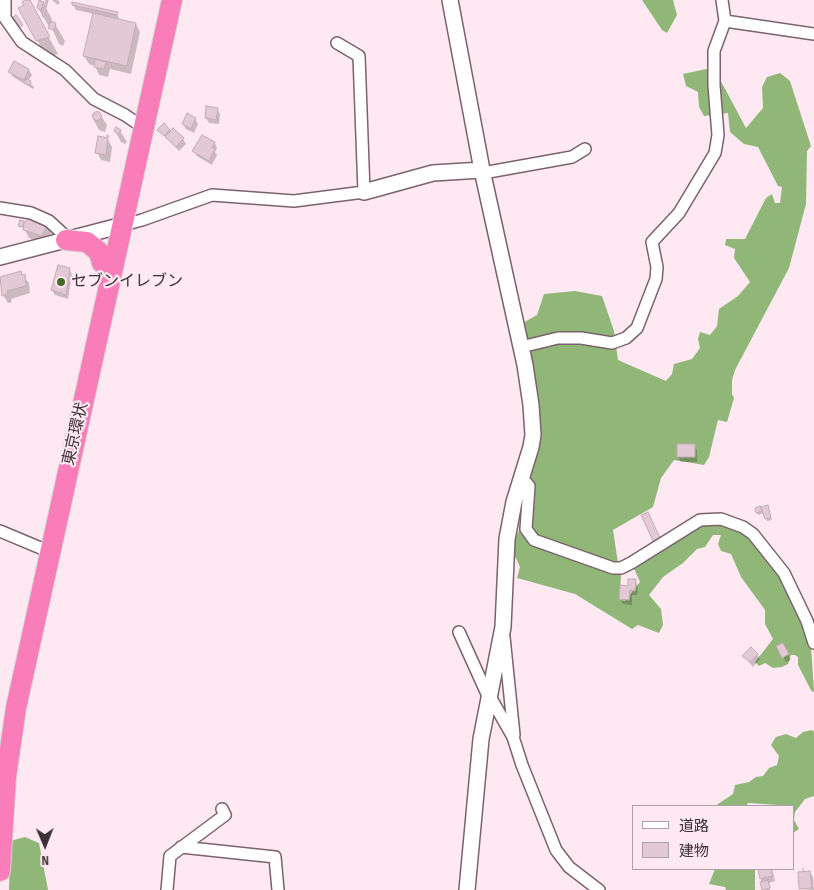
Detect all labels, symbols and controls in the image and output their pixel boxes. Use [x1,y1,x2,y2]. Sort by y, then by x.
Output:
place label: セブンイレブン [71,272,183,292]
marker: セブンイレブン [55,276,67,288]
street label: 東京環状 [59,401,93,467]
legend [632,805,794,870]
text: 道路 [679,817,709,836]
north arrow [20,820,70,870]
text: 建物 [679,842,709,861]
text: N [41,852,49,869]

